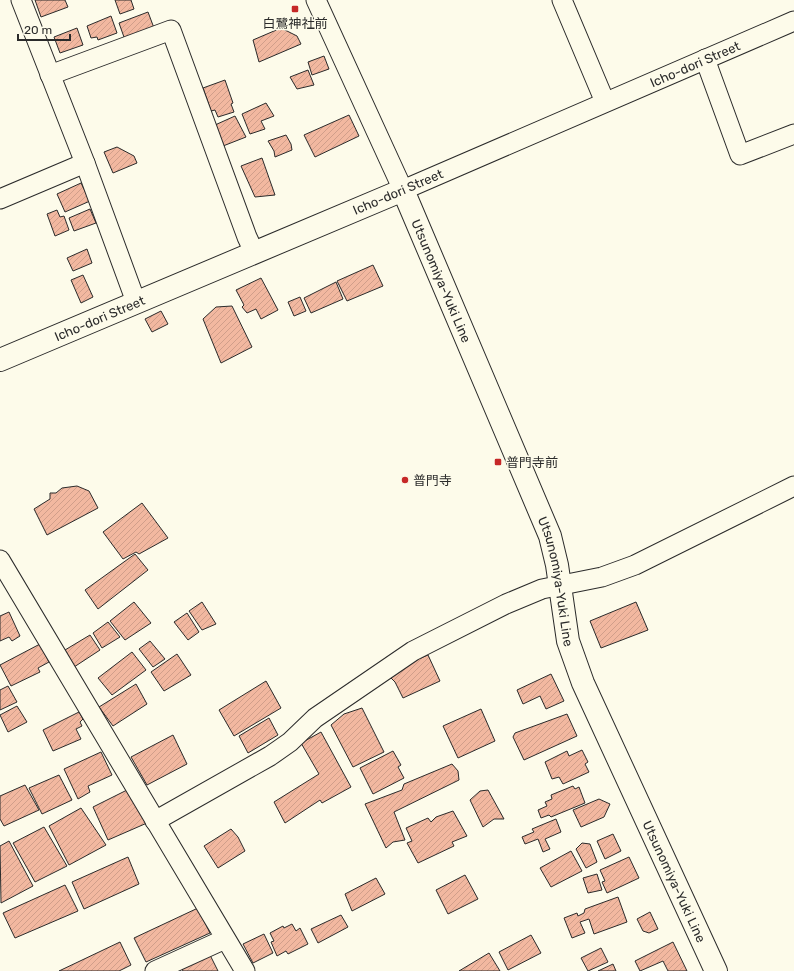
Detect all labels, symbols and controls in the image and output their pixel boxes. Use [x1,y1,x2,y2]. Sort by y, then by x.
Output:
marker: 白鷺神社前 [290,4,300,14]
scale bar [18,16,70,42]
place label: 白鷺神社前 [262,16,328,31]
text: 20 m [24,23,52,37]
street label: Icho-dori Street [648,38,742,90]
street label: Icho-dori Street [351,166,445,218]
street label: Utsunomiya-Yuki Line [409,217,474,345]
street label: Icho-dori Street [52,292,147,344]
place label: 普門寺前 [506,455,558,470]
marker: 普門寺前 [493,457,503,467]
place label: 普門寺 [413,473,452,488]
marker: 普門寺 [400,475,410,485]
street label: Utsunomiya-Yuki Line [535,514,577,648]
street label: Utsunomiya-Yuki Line [640,818,709,945]

